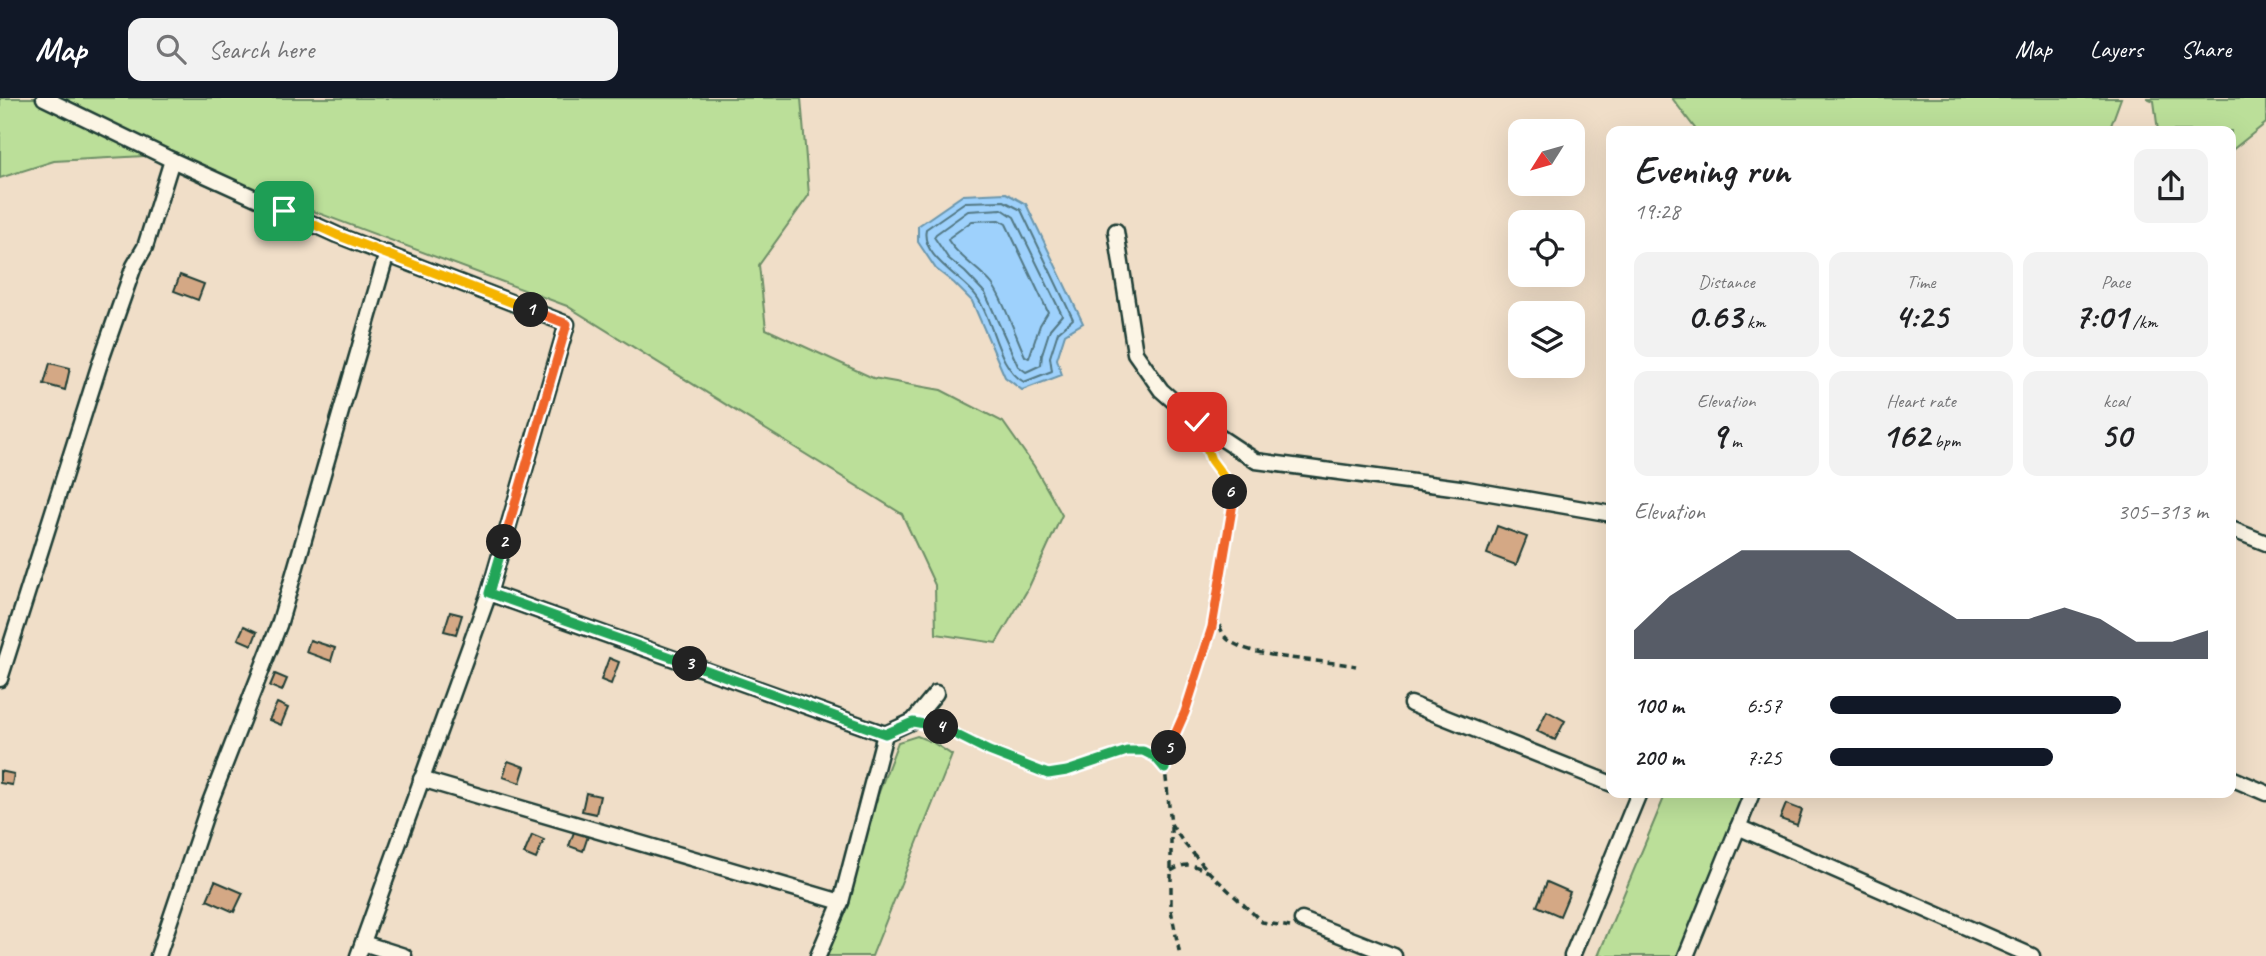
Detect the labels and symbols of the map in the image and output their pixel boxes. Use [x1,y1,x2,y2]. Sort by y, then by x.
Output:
north arrow [1508,119,1586,196]
pin [254,181,314,241]
pin: 1 [514,292,548,328]
pin [1167,392,1227,452]
pin: 6 [1212,474,1248,510]
pin: 2 [486,524,522,560]
pin: 3 [672,646,708,682]
pin: 4 [923,710,958,744]
pin: 5 [1152,730,1186,766]

